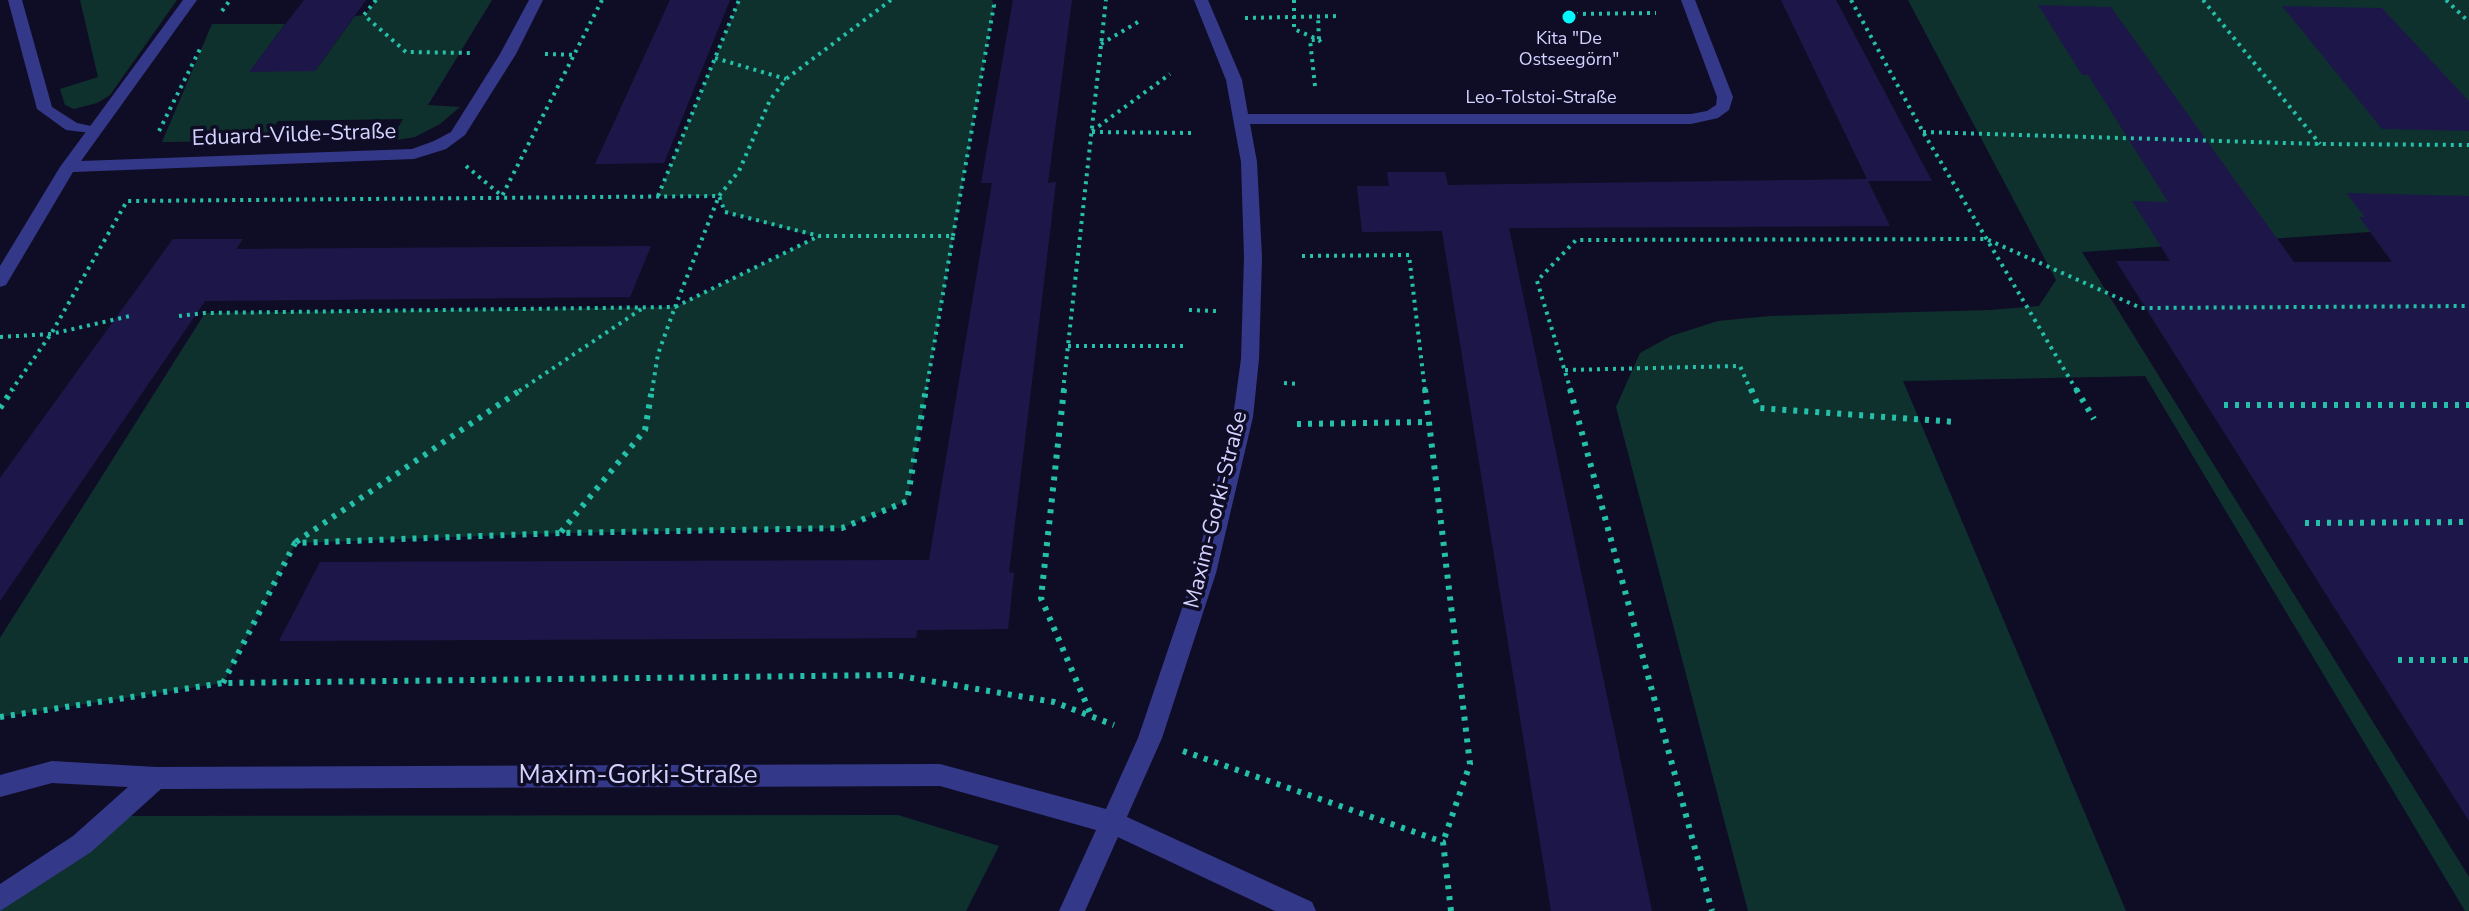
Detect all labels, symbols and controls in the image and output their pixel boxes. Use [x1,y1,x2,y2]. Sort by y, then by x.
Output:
marker: Kita "De Ostseegörn" [1560,8,1578,26]
place label: Kita "De Ostseegörn" [1519,29,1619,72]
street label: Leo-Tolstoi-Straße [1465,88,1617,110]
street label: Eduard-Vilde-Straße [191,119,397,153]
street label: Maxim-Gorki-Straße [1180,409,1254,611]
street label: Maxim-Gorki-Straße [519,761,757,793]

